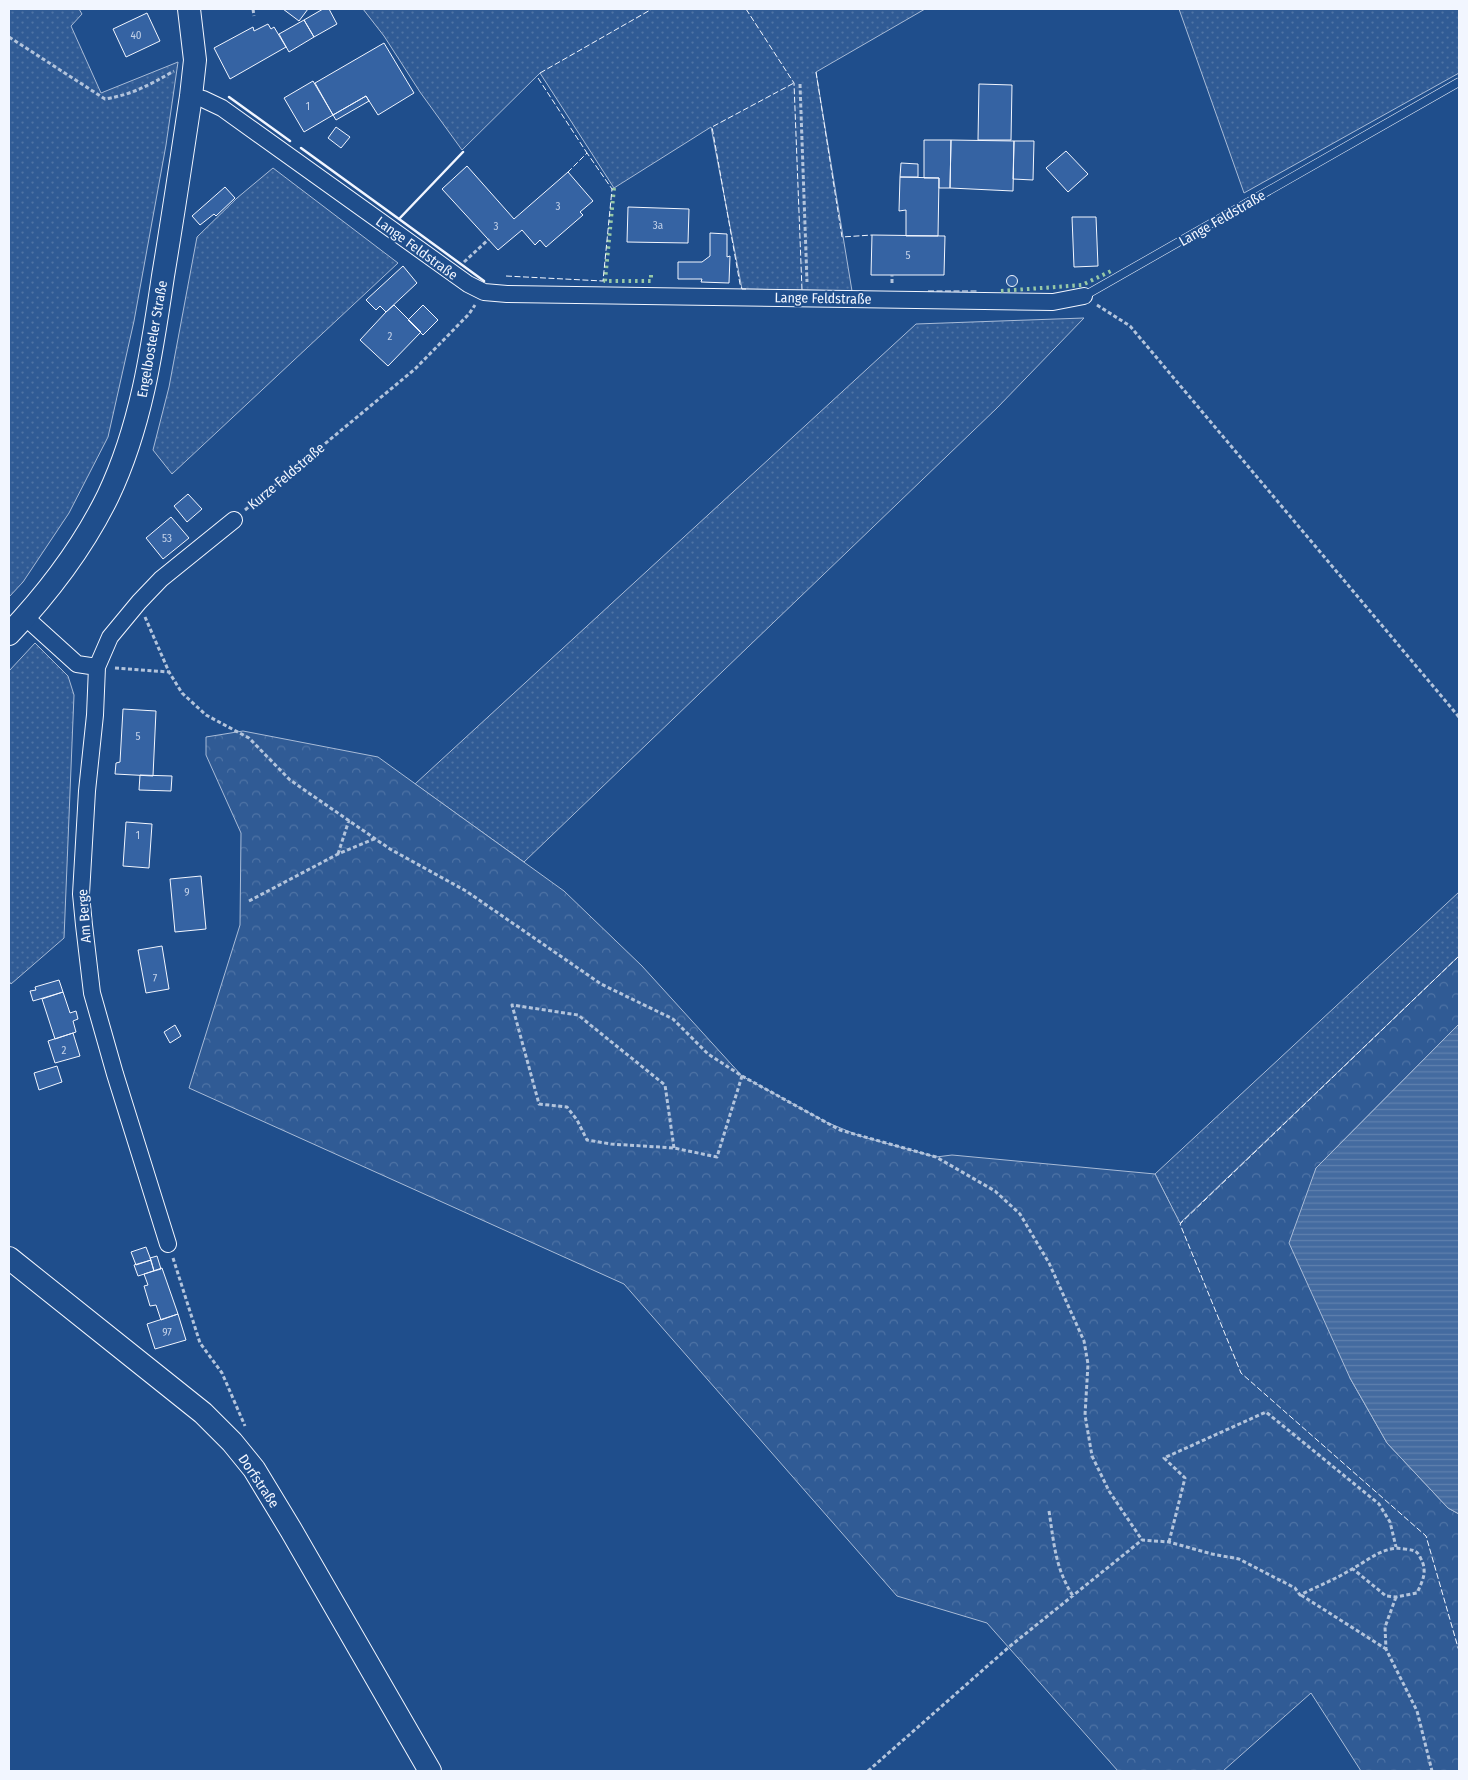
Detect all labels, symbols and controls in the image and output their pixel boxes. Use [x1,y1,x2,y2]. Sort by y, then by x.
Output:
house number: 40 [130,29,142,42]
house number: 1 [306,100,310,113]
street label: Lange Feldstraße [1176,187,1269,250]
house number: 3 [556,200,561,213]
street label: Lange Feldstraße [373,213,461,284]
house number: 3a [653,219,663,232]
house number: 3 [494,220,499,233]
house number: 5 [905,249,911,262]
street label: Engelbosteler Straße [134,279,171,399]
street label: Lange Feldstraße [774,289,872,308]
house number: 2 [388,330,393,343]
street label: Kurze Feldstraße [244,439,328,513]
house number: 53 [162,532,172,545]
house number: 5 [135,730,141,743]
house number: 1 [136,829,140,842]
house number: 9 [184,886,190,899]
street label: Am Berge [74,888,95,943]
house number: 7 [153,972,158,985]
house number: 2 [62,1044,67,1057]
house number: 97 [162,1326,172,1339]
street label: Dorfstraße [235,1451,283,1511]

